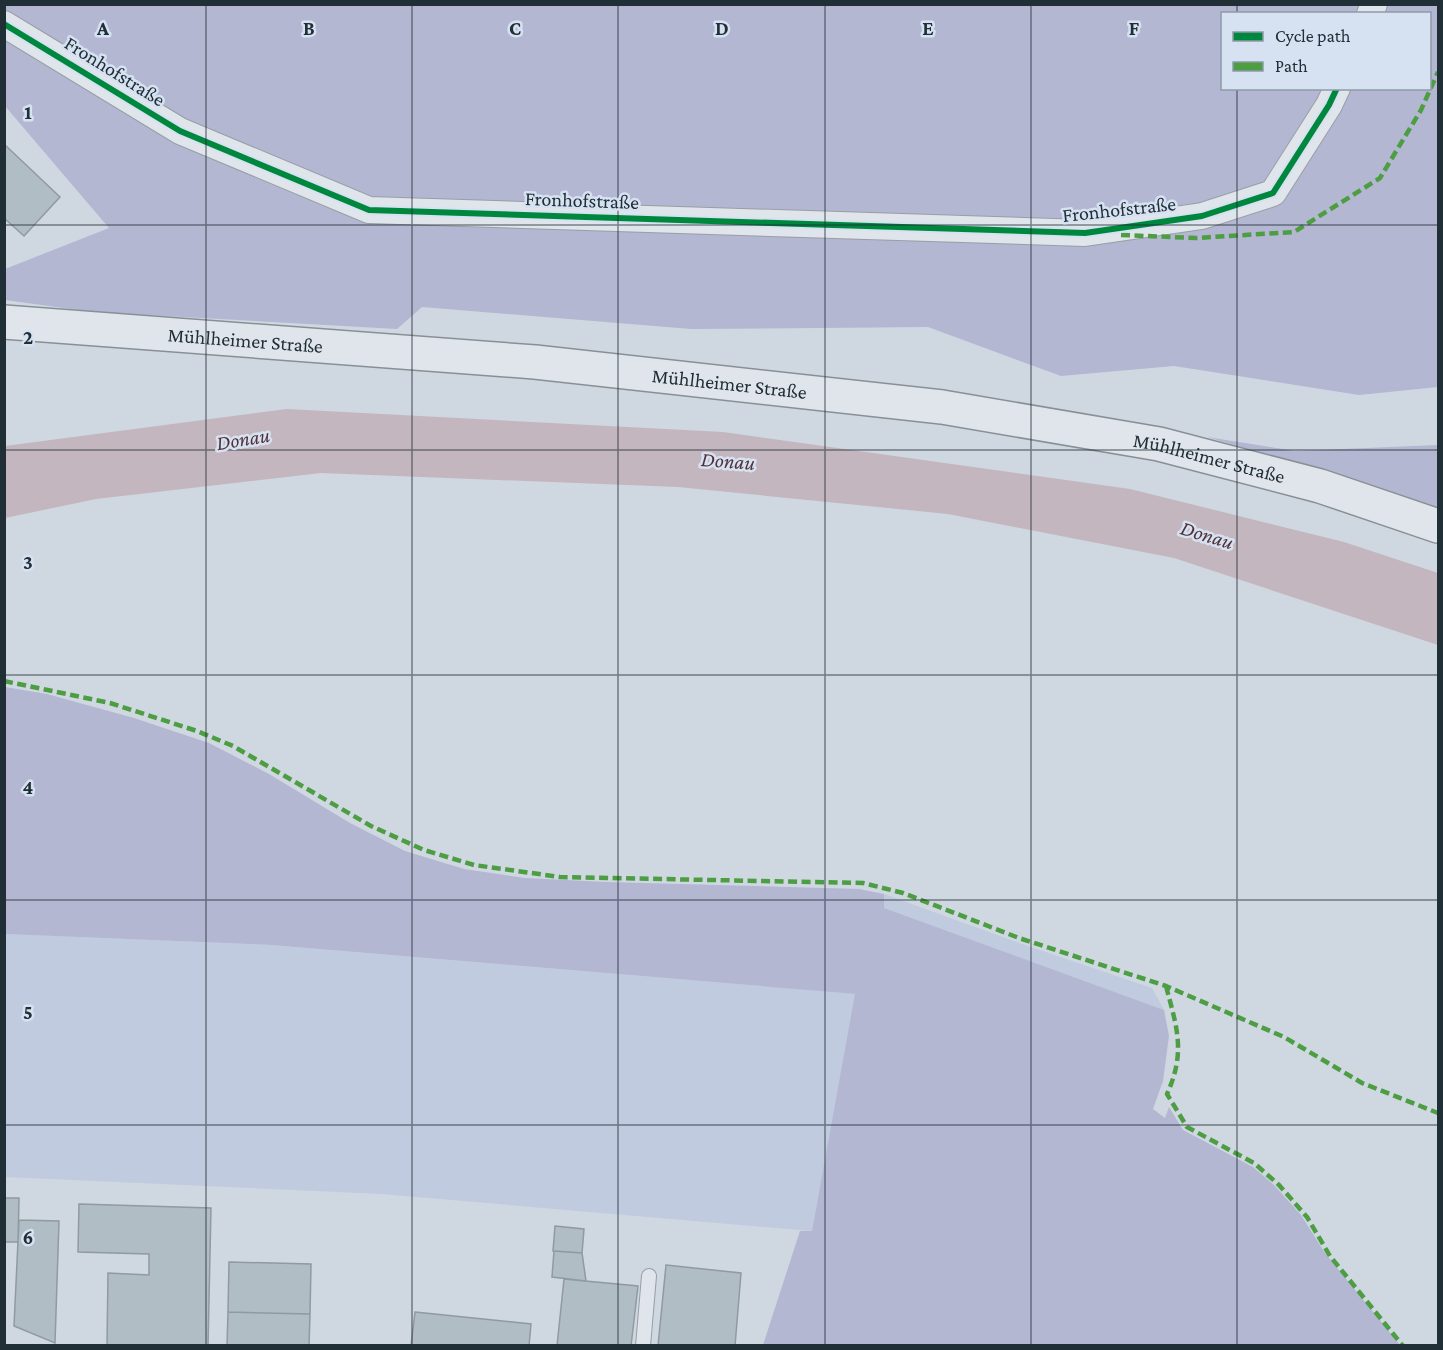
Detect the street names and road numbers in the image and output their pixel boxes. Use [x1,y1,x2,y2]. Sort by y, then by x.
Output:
street label: Fronhofstraße [61,31,169,111]
street label: Fronhofstraße [525,187,640,213]
street label: Fronhofstraße [1061,192,1177,226]
street label: Mühlheimer Straße [167,323,324,357]
street label: Mühlheimer Straße [651,364,808,403]
street label: Mühlheimer Straße [1132,429,1287,487]

